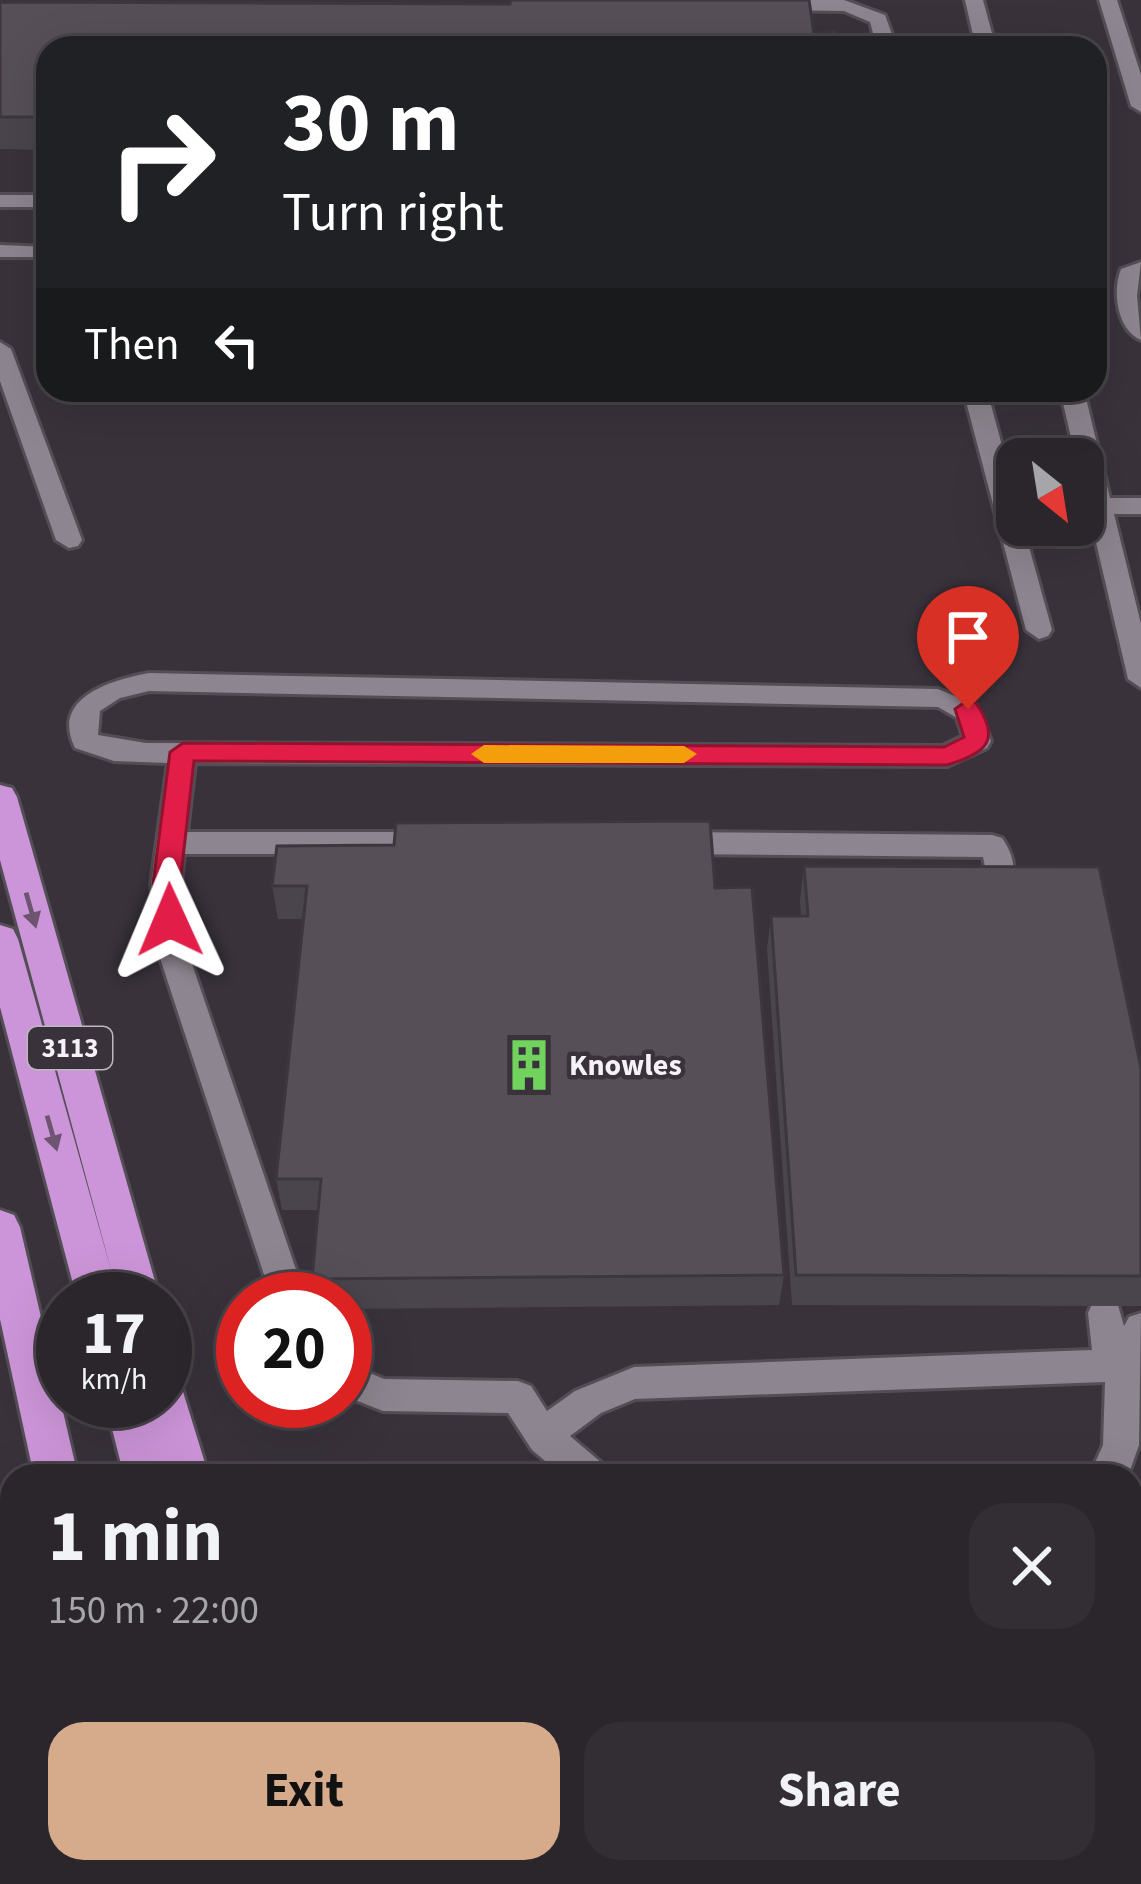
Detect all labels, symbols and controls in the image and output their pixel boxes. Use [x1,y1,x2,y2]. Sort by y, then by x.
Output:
text: 30 m [282,64,460,184]
icon: right [84,84,240,240]
text: Turn right [282,175,504,252]
icon: left [204,312,270,378]
text: Then [84,313,180,377]
north arrow [996,438,1104,546]
map controls [996,438,1104,546]
pin [917,586,1019,709]
icon: arrive [935,604,1001,670]
position arrow [107,857,233,983]
one-way arrow [23,891,42,928]
road number: 3113 [28,1027,112,1069]
building icon: Knowles [500,1036,558,1094]
place label: Knowles [569,1044,682,1087]
one-way arrow [44,1115,63,1152]
speed limit sign: 20 [216,1272,372,1428]
text: 17 [82,1292,146,1377]
text: km/h [81,1358,147,1401]
text: 1 min [48,1486,223,1589]
button: close [969,1503,1095,1629]
text: 150 m · 22:00 [48,1583,259,1639]
button: Exit [48,1722,560,1860]
button: Share [584,1722,1095,1860]

